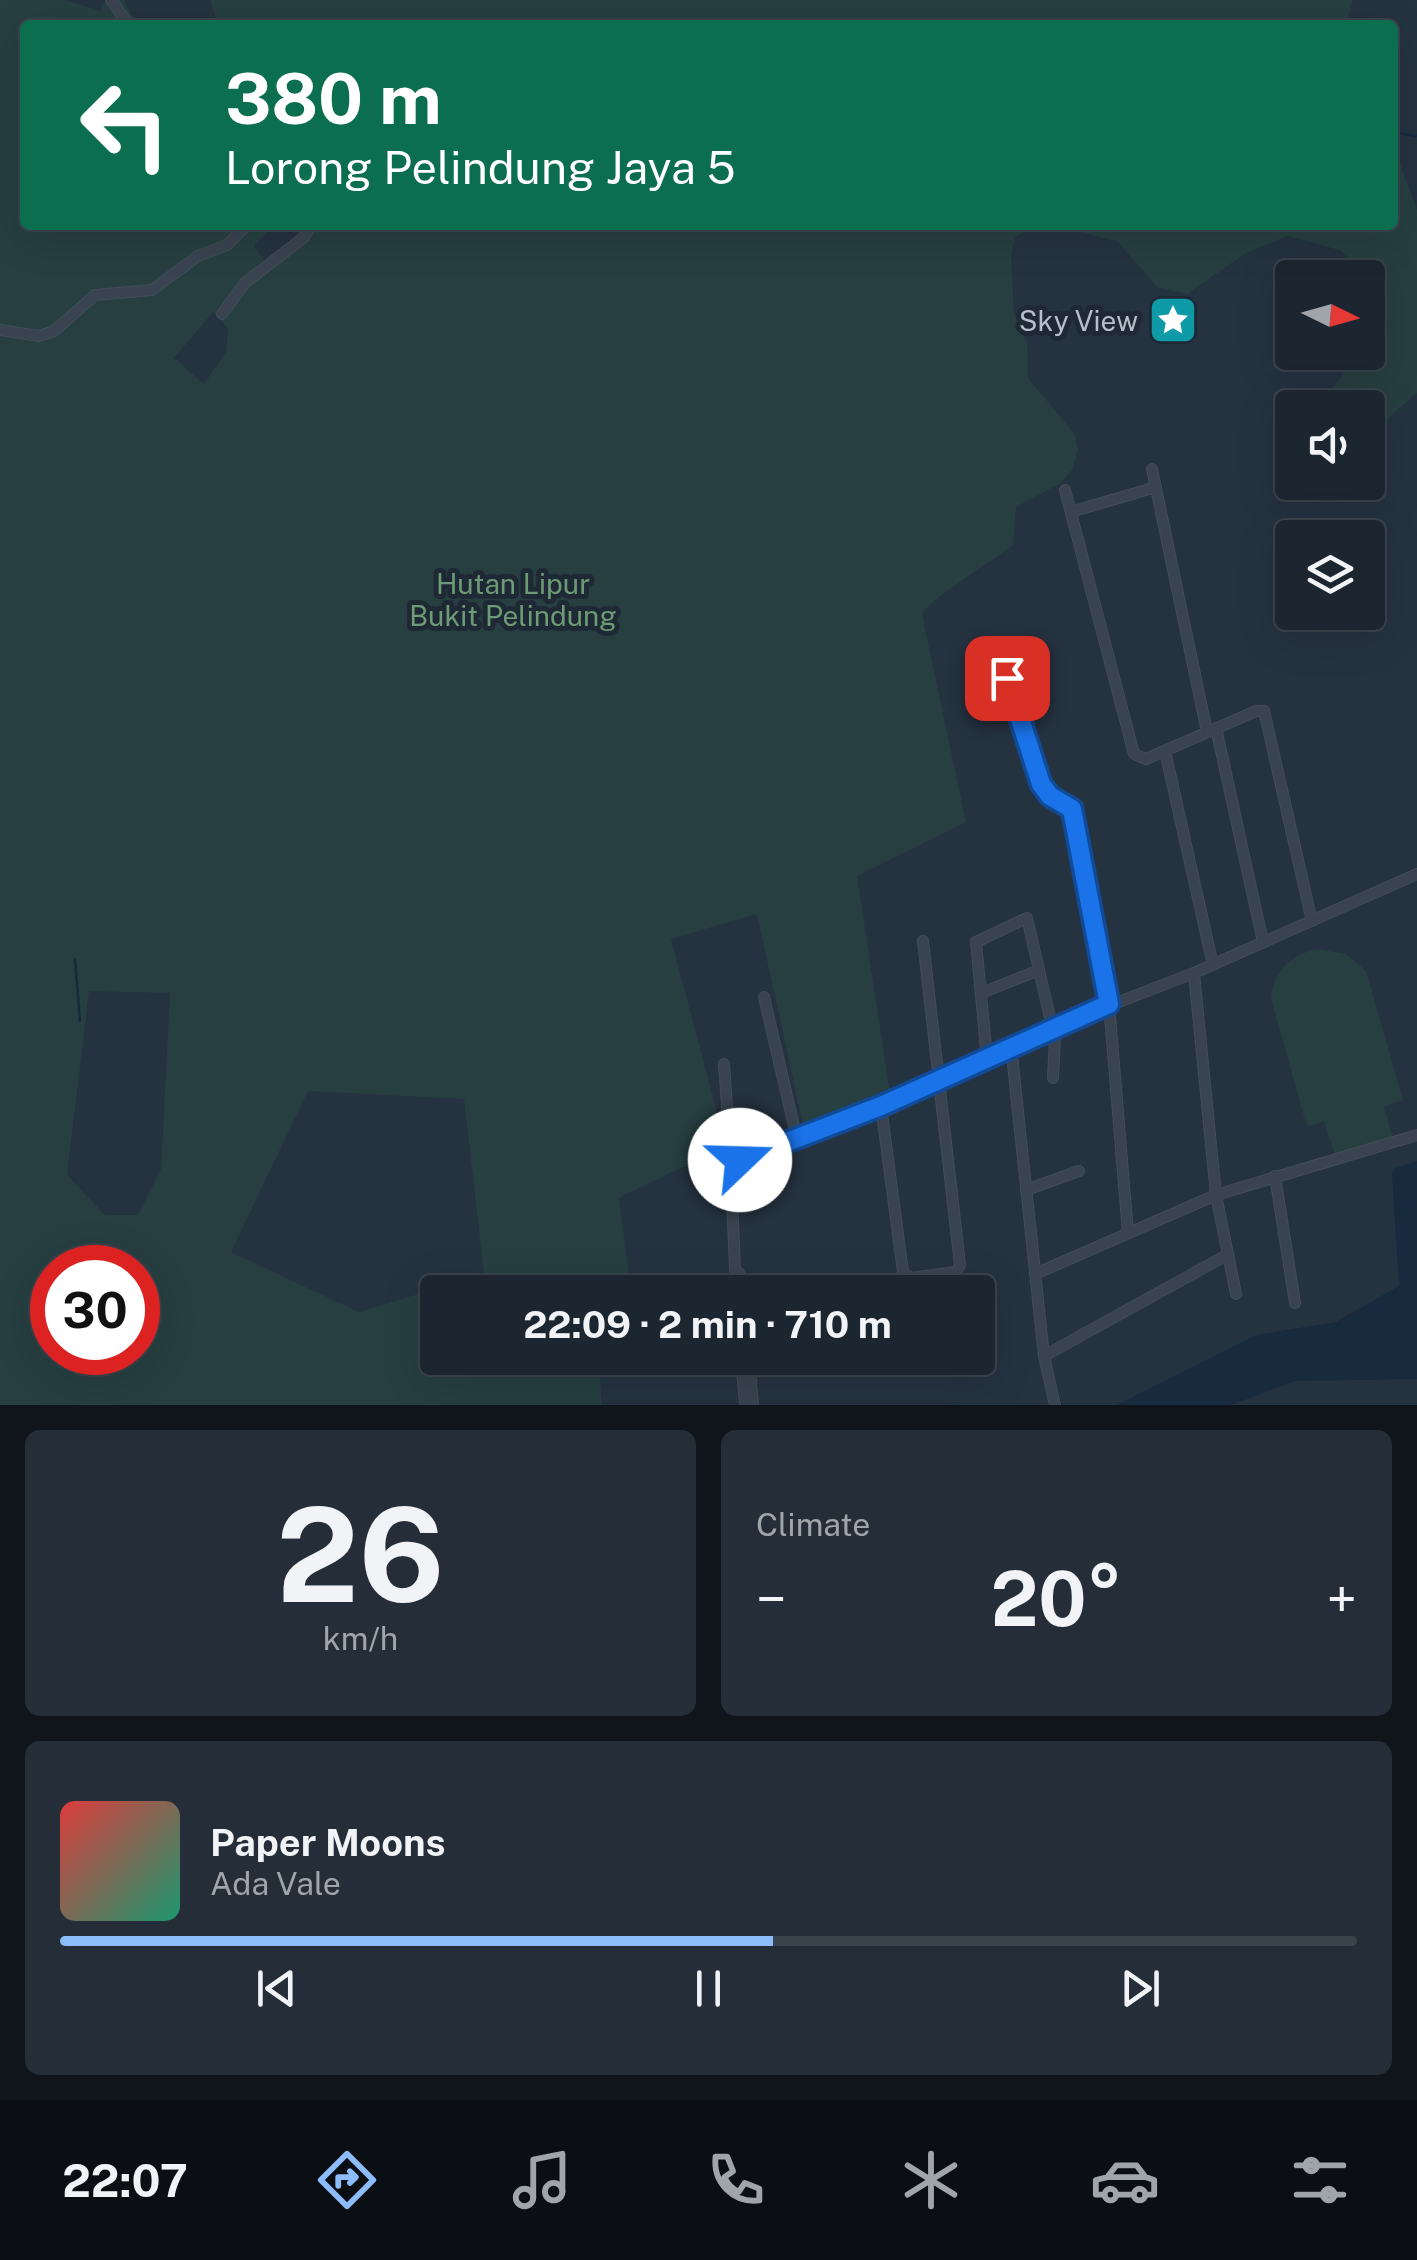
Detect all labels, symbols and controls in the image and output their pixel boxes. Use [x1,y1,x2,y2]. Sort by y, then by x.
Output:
text: 380 m [225,57,442,140]
icon: left [60,60,190,190]
text: Lorong Pelindung Jaya 5 [225,141,736,194]
north arrow [1275,260,1385,370]
map controls [1275,260,1385,630]
place icon: Sky View [1147,294,1199,346]
place label: Sky View [1019,304,1138,337]
button: sound [1275,390,1385,500]
button: layers [1275,520,1385,630]
park label: Hutan Lipur Bukit Pelindung [409,567,617,632]
pin [965,636,1050,721]
icon: arrive [980,651,1035,706]
position arrow [688,1108,792,1212]
speed limit sign: 30 [30,1245,160,1375]
text: 22:09 · 2 min · 710 m [523,1302,892,1347]
text: 26 [276,1479,445,1631]
text: Climate [756,1506,870,1543]
text: 20° [991,1555,1122,1643]
text: − [756,1567,787,1631]
text: + [1326,1567,1357,1631]
text: km/h [323,1620,398,1657]
text: Paper Moons [210,1820,445,1865]
text: Ada Vale [210,1865,341,1902]
icon: previous [249,1961,304,2016]
icon: pause [681,1961,736,2016]
icon: next [1113,1961,1168,2016]
icon: directions [312,2145,382,2215]
icon: music [507,2145,577,2215]
icon: phone [701,2145,771,2215]
icon: climate [896,2145,966,2215]
icon: car [1090,2145,1160,2215]
icon: filters [1285,2145,1355,2215]
text: 22:07 [62,2154,188,2207]

